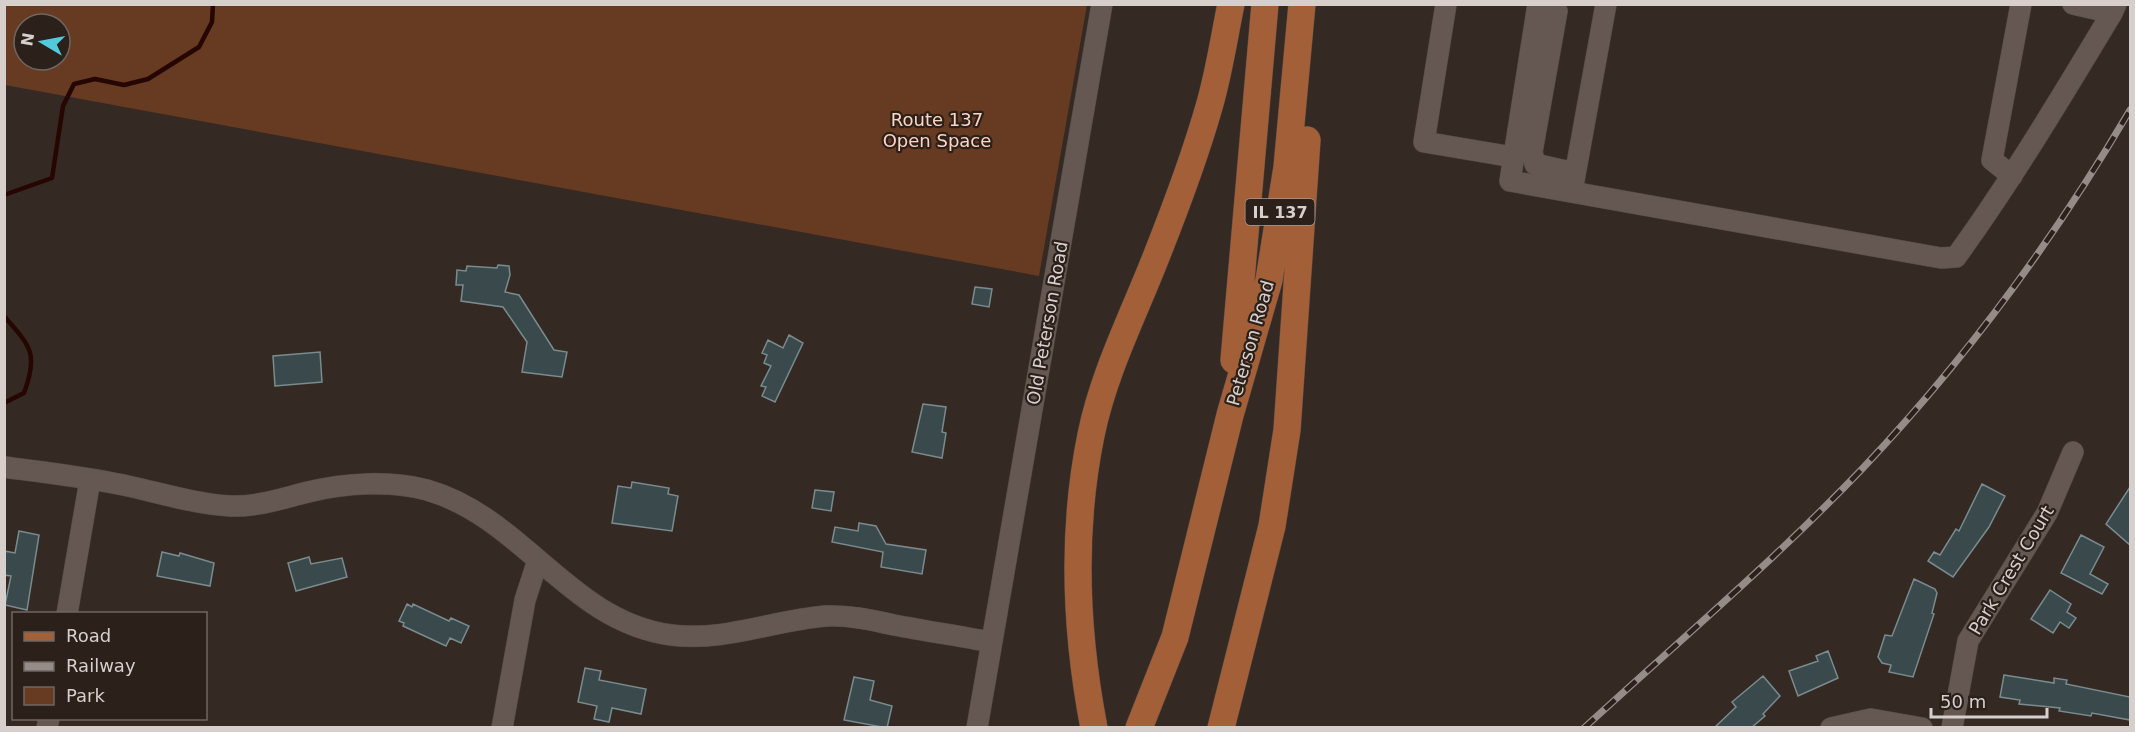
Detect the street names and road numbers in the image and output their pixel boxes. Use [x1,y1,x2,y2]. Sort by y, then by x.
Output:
road number: IL 137 [1246,199,1314,225]
street label: Old Peterson Road [1022,240,1072,406]
street label: Peterson Road [1222,278,1278,408]
street label: Park Crest Court [1964,502,2058,638]

